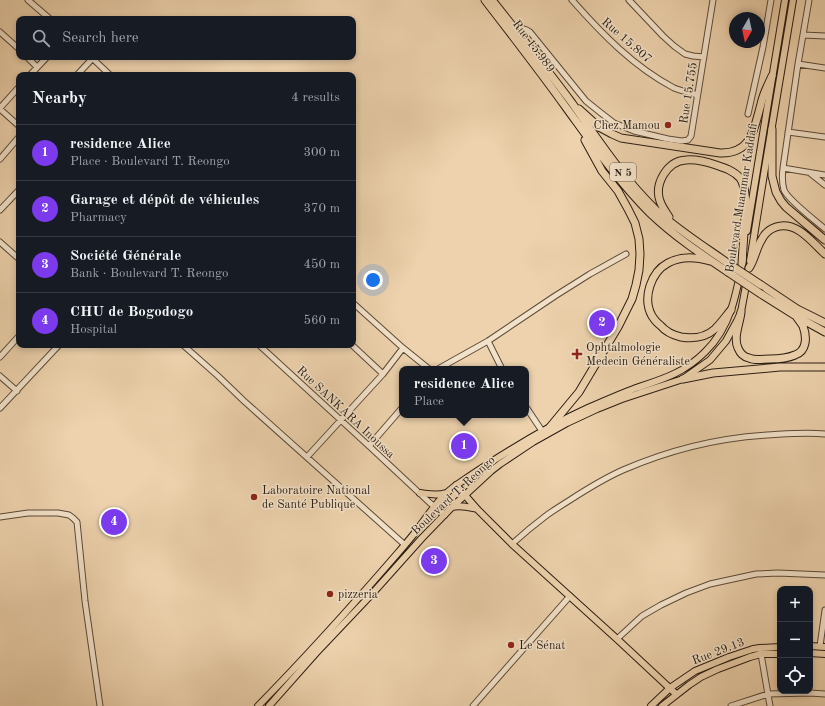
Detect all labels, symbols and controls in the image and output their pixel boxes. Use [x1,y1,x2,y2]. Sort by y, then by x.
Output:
north arrow [729,12,765,48]
street label: Rue 15.807 [599,15,654,66]
search box [16,16,356,60]
street label: Rue 15.989 [510,18,557,75]
icon: search [30,27,52,49]
text: Search here [62,31,139,46]
street label: Rue 15.755 [677,61,700,125]
text: Nearby [32,90,87,107]
text: 4 results [291,91,340,104]
place label: Chez Mamou [593,120,661,132]
marker: Chez Mamou [663,120,673,130]
street label: Boulevard Muammar Kaddafi [724,122,760,274]
text: residence Alice [70,137,171,152]
text: 1 [41,146,49,159]
text: 300 m [303,146,340,159]
text: Place · Boulevard T. Reongo [70,155,230,168]
road number: N 5 [610,163,636,181]
text: Garage et dépôt de véhicules [70,193,259,208]
text: 2 [41,202,49,215]
text: 370 m [303,202,340,215]
text: Pharmacy [70,211,127,224]
text: Société Générale [70,249,181,264]
text: 3 [41,258,49,271]
text: 450 m [303,258,340,271]
text: Bank · Boulevard T. Reongo [70,267,229,280]
your location [363,270,383,290]
text: CHU de Bogodogo [70,305,193,320]
pin: 2 [589,308,615,338]
text: 4 [41,314,49,327]
text: 560 m [303,314,340,327]
text: Hospital [70,323,117,336]
place label: Ophtalmologie Medecin Généraliste [586,342,691,368]
marker: Ophtalmologie Medecin Généraliste [571,348,583,360]
street label: Rue SANKARA Inoussa [294,364,397,461]
popup [399,366,529,418]
text: residence Alice [414,377,514,392]
text: Place [414,395,444,408]
pin: 1 [451,431,477,461]
street label: Boulevard T. Reongo [410,454,498,537]
place label: Laboratoire National de Santé Publique [262,485,370,511]
marker: Laboratoire National de Santé Publique [249,492,259,502]
pin: 4 [101,507,127,537]
pin: 3 [421,546,447,576]
map controls [777,586,813,694]
button: + [777,586,813,622]
marker: pizzeria [325,589,335,599]
place label: pizzeria [338,589,378,601]
button: − [777,622,813,658]
street label: Rue 29.13 [690,636,746,667]
marker: Le Sénat [506,640,516,650]
place label: Le Sénat [519,640,566,652]
button: locate [777,658,813,694]

